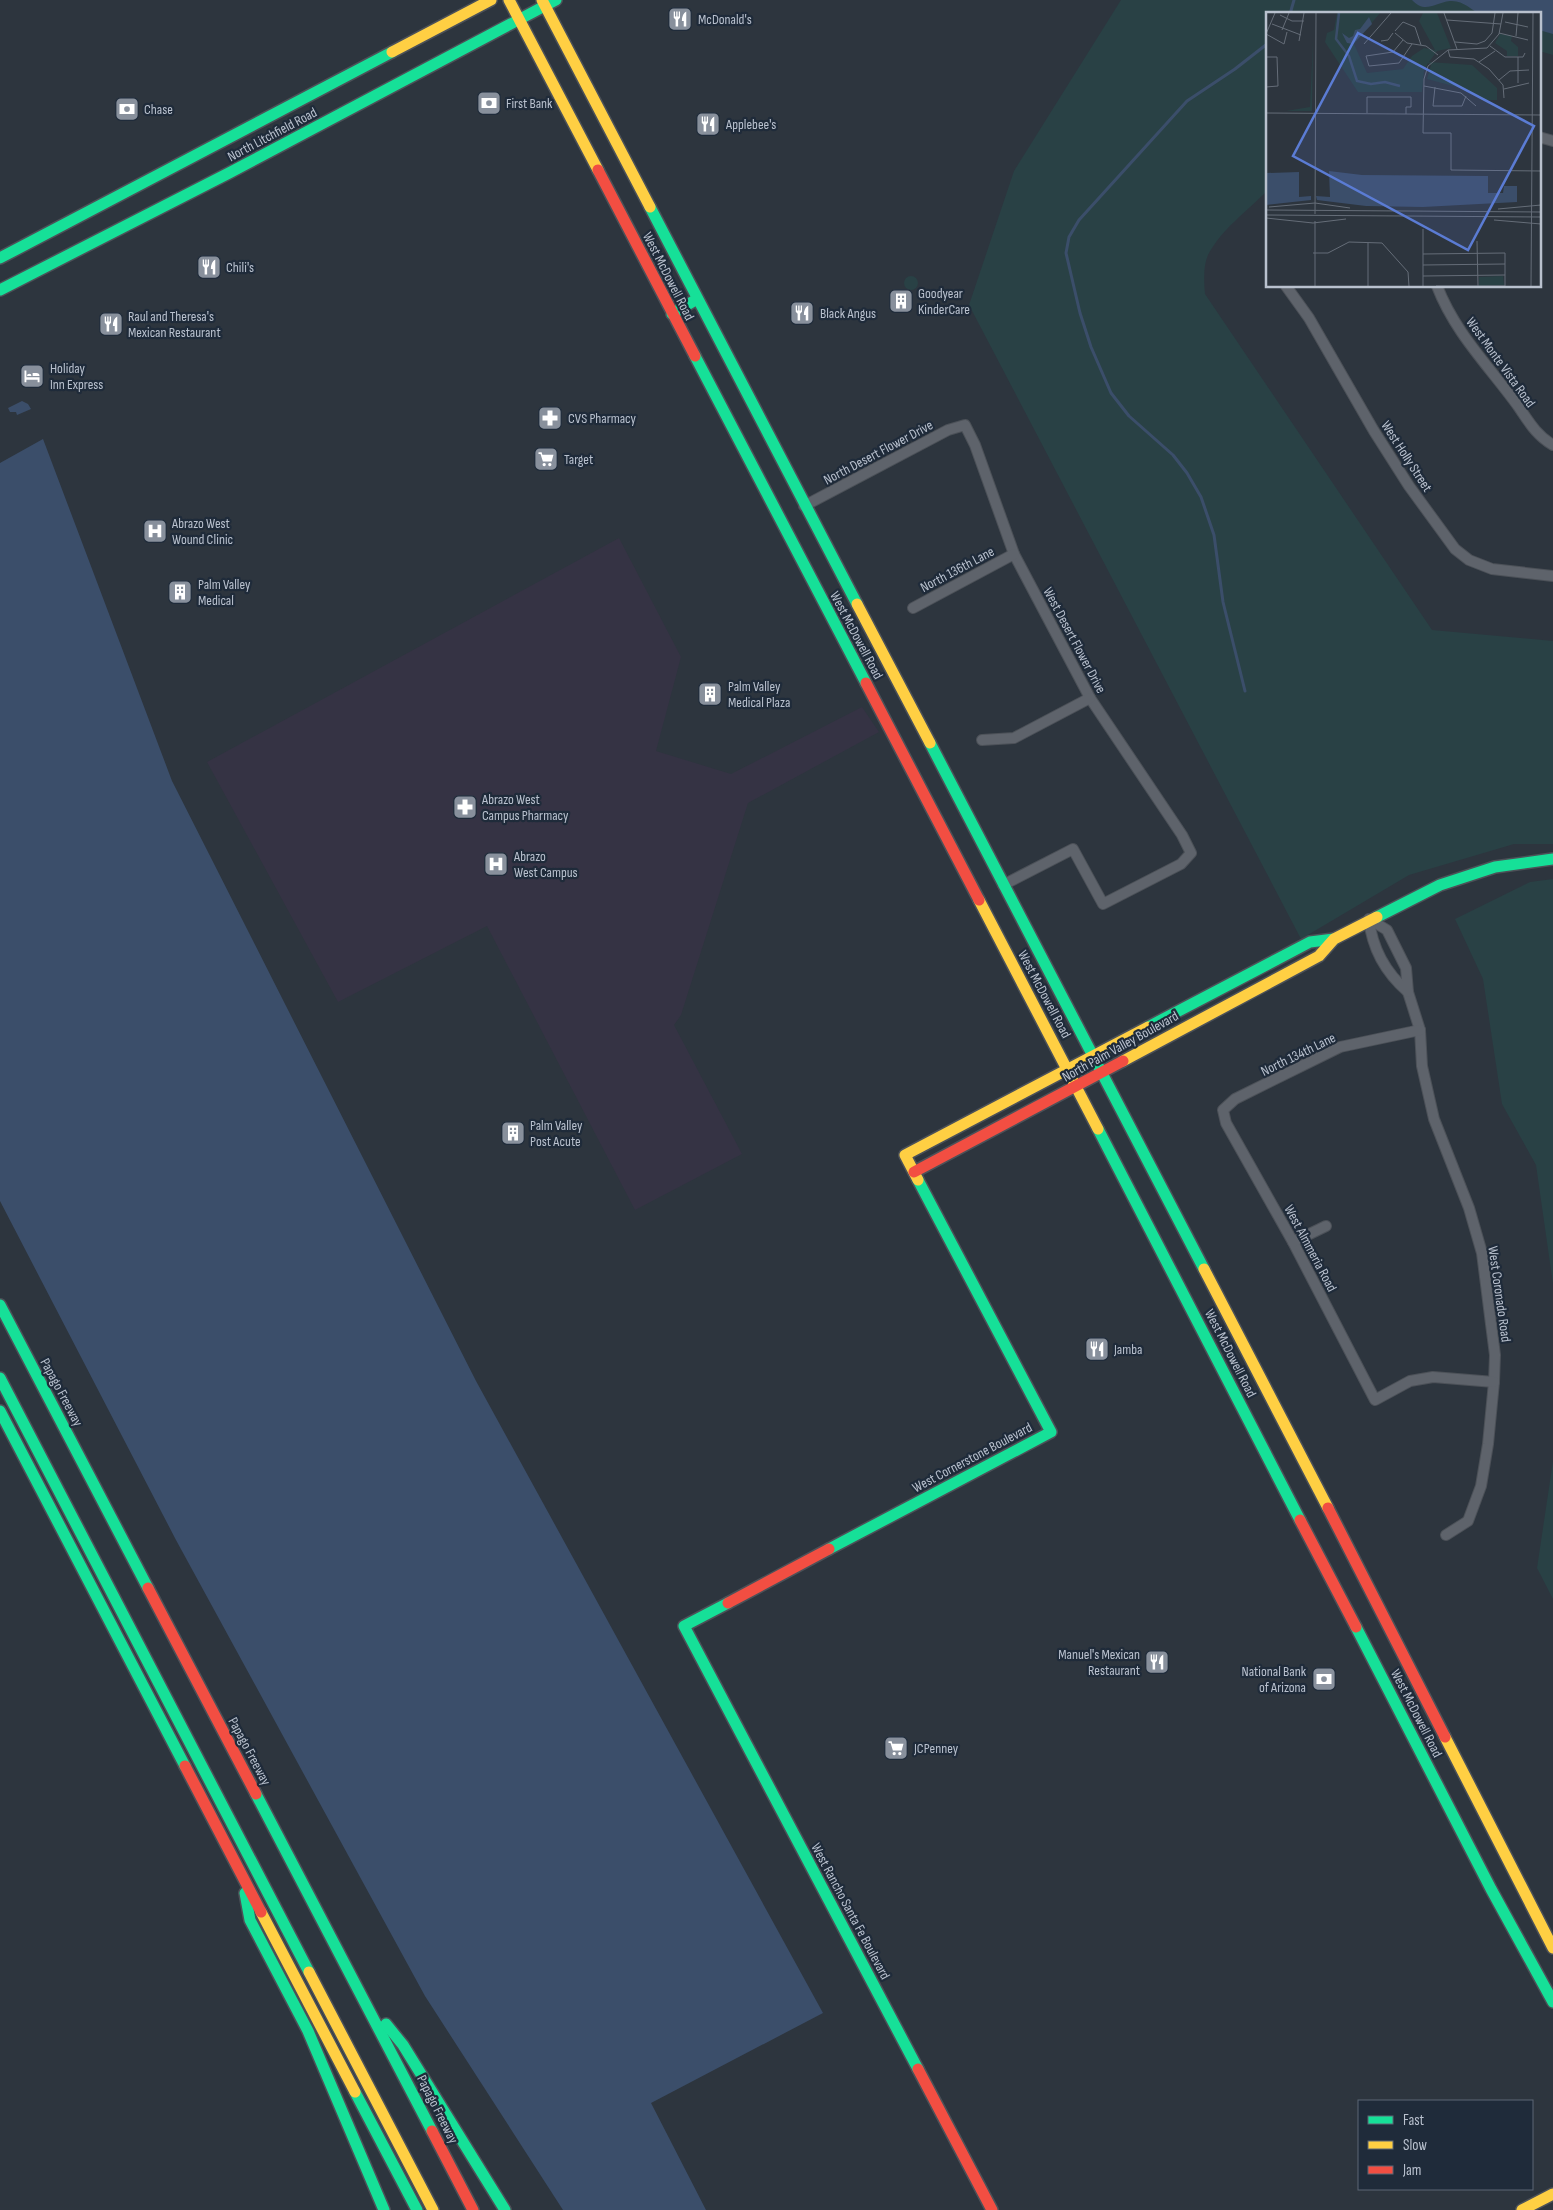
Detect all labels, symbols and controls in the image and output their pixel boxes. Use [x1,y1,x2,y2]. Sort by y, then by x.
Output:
restaurant icon: McDonald's [667,6,693,32]
place label: McDonald's [698,11,752,28]
inset map [1266,12,1540,288]
bank icon: First Bank [476,90,502,116]
place label: First Bank [506,95,553,112]
bank icon: Chase [114,96,140,122]
place label: Chase [144,101,173,118]
street label: North Litchfield Road [225,104,320,165]
restaurant icon: Applebee's [695,111,721,137]
place label: Applebee's [725,116,776,133]
street label: West McDowell Road [639,229,698,323]
restaurant icon: Chili's [196,254,222,280]
place label: Chili's [226,259,254,276]
place label: Goodyear KinderCare [918,285,970,318]
building icon: Goodyear KinderCare [888,288,914,314]
restaurant icon: Black Angus [789,300,815,326]
place label: Black Angus [820,305,876,322]
place label: Raul and Theresa's Mexican Restaurant [128,308,221,341]
restaurant icon: Raul and Theresa's Mexican Restaurant [98,311,124,337]
street label: West Monte Vista Road [1462,314,1539,411]
place label: Holiday Inn Express [50,360,103,393]
hotel icon: Holiday Inn Express [19,363,45,389]
pharmacy icon: CVS Pharmacy [537,405,563,431]
place label: CVS Pharmacy [568,410,637,427]
street label: North Desert Flower Drive [821,416,936,488]
street label: West Holly Street [1377,418,1436,495]
supermarket icon: Target [533,446,559,472]
place label: Target [564,451,593,468]
place label: Abrazo West Wound Clinic [171,515,233,548]
hospital icon: Abrazo West Wound Clinic [142,518,168,544]
street label: North 136th Lane [917,543,997,596]
place label: Palm Valley Medical [198,576,251,609]
building icon: Palm Valley Medical [167,579,193,605]
street label: West Desert Flower Drive [1039,584,1110,696]
street label: West McDowell Road [826,589,887,682]
place label: Palm Valley Medical Plaza [728,678,790,711]
building icon: Palm Valley Medical Plaza [697,681,723,707]
place label: Abrazo West Campus Pharmacy [481,791,569,824]
pharmacy icon: Abrazo West Campus Pharmacy [452,794,478,820]
place label: Abrazo West Campus [513,848,578,881]
hospital icon: Abrazo West Campus [483,851,509,877]
street label: West McDowell Road [1014,948,1075,1041]
street label: North Palm Valley Boulevard [1059,1007,1182,1085]
street label: North 134th Lane [1258,1029,1338,1080]
place label: Palm Valley Post Acute [530,1117,583,1150]
building icon: Palm Valley Post Acute [500,1120,526,1146]
street label: West Almmeria Road [1281,1202,1341,1295]
street label: West Coronado Road [1484,1245,1515,1343]
street label: West McDowell Road [1201,1306,1260,1400]
restaurant icon: Jamba [1084,1336,1110,1362]
place label: Jamba [1113,1341,1142,1358]
street label: Papago Freeway [37,1355,87,1430]
street label: West Cornerstone Boulevard [910,1419,1035,1496]
place label: Manuel's Mexican Restaurant [1058,1646,1140,1679]
restaurant icon: Manuel's Mexican Restaurant [1144,1649,1170,1675]
place label: National Bank of Arizona [1242,1663,1307,1696]
bank icon: National Bank of Arizona [1311,1666,1337,1692]
street label: West McDowell Road [1387,1666,1446,1760]
street label: Papago Freeway [225,1714,275,1789]
supermarket icon: JCPenney [883,1735,909,1761]
place label: JCPenney [913,1740,959,1757]
street label: West Rancho Santa Fe Boulevard [807,1840,894,1982]
street label: Papago Freeway [413,2072,462,2147]
legend [1358,2100,1533,2190]
text: Fast [1403,2111,1425,2130]
text: Slow [1403,2136,1427,2155]
text: Jam [1402,2161,1421,2180]

